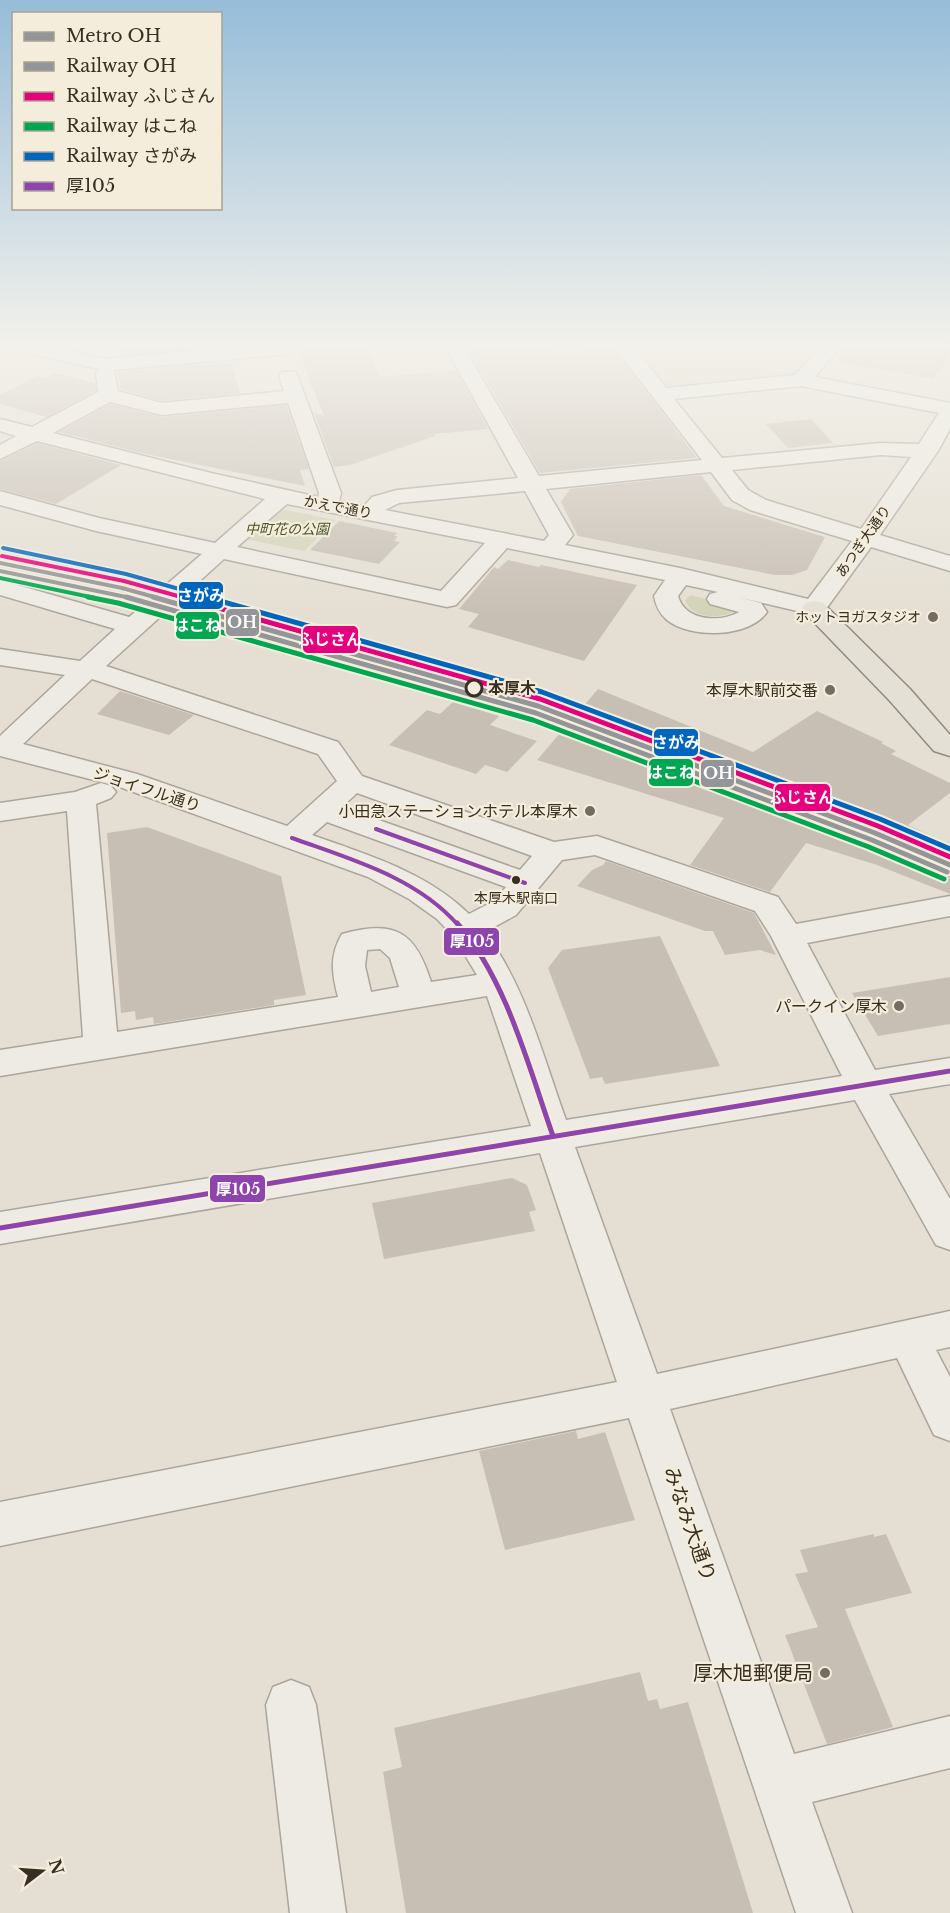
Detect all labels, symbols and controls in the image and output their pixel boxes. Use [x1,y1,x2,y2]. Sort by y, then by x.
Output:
legend [12,12,222,210]
text: Metro OH [66,25,161,47]
text: Railway OH [66,55,176,77]
text: Railway ふじさん [66,85,215,107]
text: Railway はこね [66,115,197,137]
text: Railway さがみ [66,145,197,167]
text: 厚105 [66,175,115,197]
street label: かえで通り [302,492,374,522]
street label: あつぎ大通り [832,501,894,581]
park label: 中町花の公園 [245,520,331,538]
line badge: さがみ [178,581,224,610]
text: さがみ [177,585,225,605]
line badge: OH [225,608,260,637]
place label: ホットヨガスタジオ [795,608,921,626]
marker: ホットヨガスタジオ [926,610,940,624]
line badge: はこね [175,611,220,640]
text: OH [227,612,257,632]
text: はこね [173,615,221,635]
line badge: ふじさん [302,625,359,654]
text: ふじさん [298,629,362,649]
place label: 本厚木 [488,678,536,698]
marker: 本厚木 [465,679,483,697]
place label: 本厚木駅前交番 [706,680,818,700]
marker: 本厚木駅前交番 [823,683,837,697]
line badge: さがみ [653,728,699,757]
text: さがみ [652,732,700,752]
line badge: はこね [648,758,694,787]
line badge: OH [700,759,735,788]
street label: ジョイフル通り [91,762,203,816]
text: はこね [647,762,695,782]
text: OH [703,763,733,783]
line badge: ふじさん [774,783,831,812]
text: ふじさん [770,787,834,807]
place label: 小田急ステーションホテル本厚木 [338,801,578,821]
marker: 小田急ステーションホテル本厚木 [583,804,597,818]
marker: 本厚木駅南口 [510,874,522,886]
place label: 本厚木駅南口 [474,889,558,907]
line badge: 厚105 [443,927,500,956]
text: 厚105 [450,931,494,951]
place label: パークイン厚木 [775,996,887,1016]
marker: パークイン厚木 [892,999,906,1013]
line badge: 厚105 [209,1174,266,1203]
text: 厚105 [216,1179,260,1199]
street label: みなみ大通り [659,1463,721,1585]
place label: 厚木旭郵便局 [693,1661,813,1685]
marker: 厚木旭郵便局 [818,1666,832,1680]
north arrow [12,1841,72,1901]
text: N [45,1856,68,1877]

